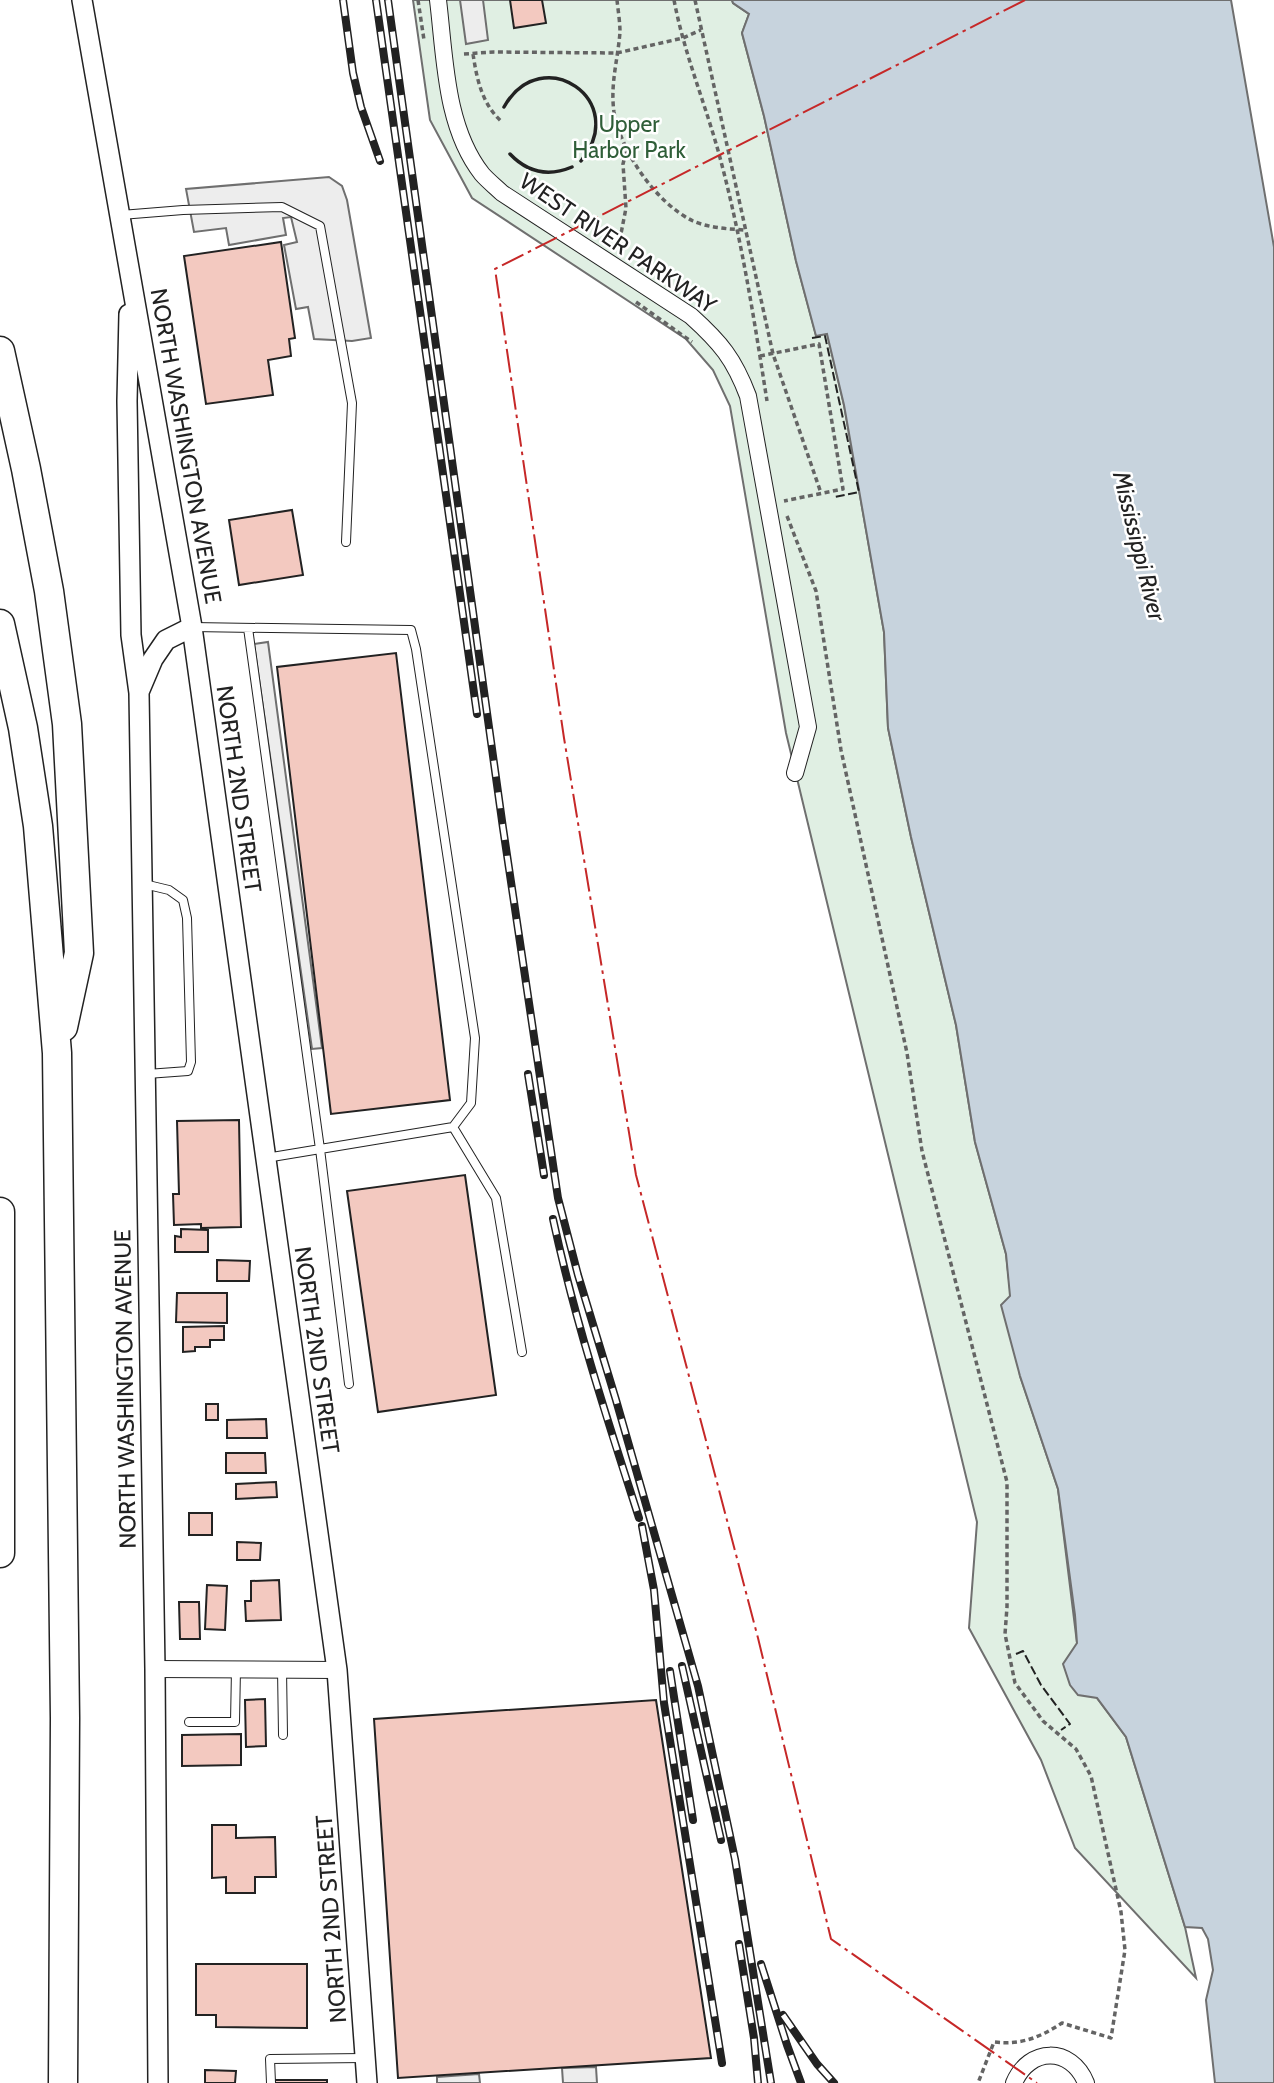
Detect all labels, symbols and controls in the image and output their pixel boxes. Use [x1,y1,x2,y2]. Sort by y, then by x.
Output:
park label: Upper Harbor Park [572,110,687,164]
street label: WEST RIVER PARKWAY [514,167,722,320]
street label: NORTH WASHINGTON AVENUE [144,286,228,606]
water label: Mississippi River [1107,467,1172,625]
street label: NORTH 2ND STREET [211,684,267,894]
street label: NORTH WASHINGTON AVENUE [108,1229,142,1549]
street label: NORTH 2ND STREET [289,1245,345,1455]
street label: NORTH 2ND STREET [310,1814,352,2024]

